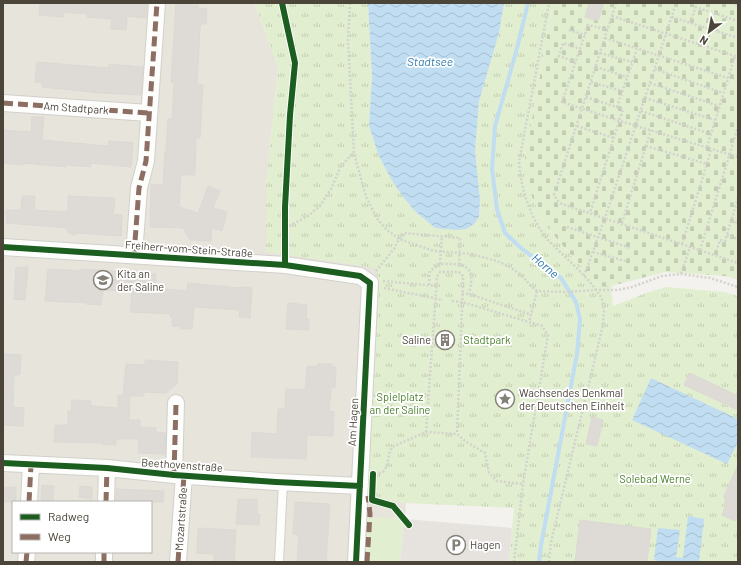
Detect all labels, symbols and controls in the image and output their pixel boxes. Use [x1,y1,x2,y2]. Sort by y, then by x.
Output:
north arrow [689,12,729,52]
text: N [697,33,710,48]
water label: Stadtsee [407,54,453,68]
street label: Am Stadtpark [43,99,110,116]
street label: Freiherr-vom-Stein-Straße [125,238,253,259]
water label: Horne [529,250,562,280]
place label: Kita an der Saline [117,267,164,293]
school or university icon: Kita an der Saline [92,269,114,291]
building icon: Saline [434,329,456,351]
place label: Saline [402,333,431,346]
park label: Stadtpark [463,333,511,346]
place label: Wachsendes Denkmal der Deutschen Einheit [519,386,624,412]
place icon: Wachsendes Denkmal der Deutschen Einheit [494,388,516,410]
park label: Spielplatz an der Saline [370,390,431,416]
street label: Am Hagen [345,397,360,447]
street label: Beethovenstraße [141,455,223,474]
park label: Solebad Werne [619,472,691,485]
street label: Mozartstraße [172,487,189,551]
legend [12,501,152,553]
text: Radweg [48,509,89,523]
text: Weg [48,529,71,543]
parking icon: Hagen [445,534,467,556]
place label: Hagen [470,538,501,551]

